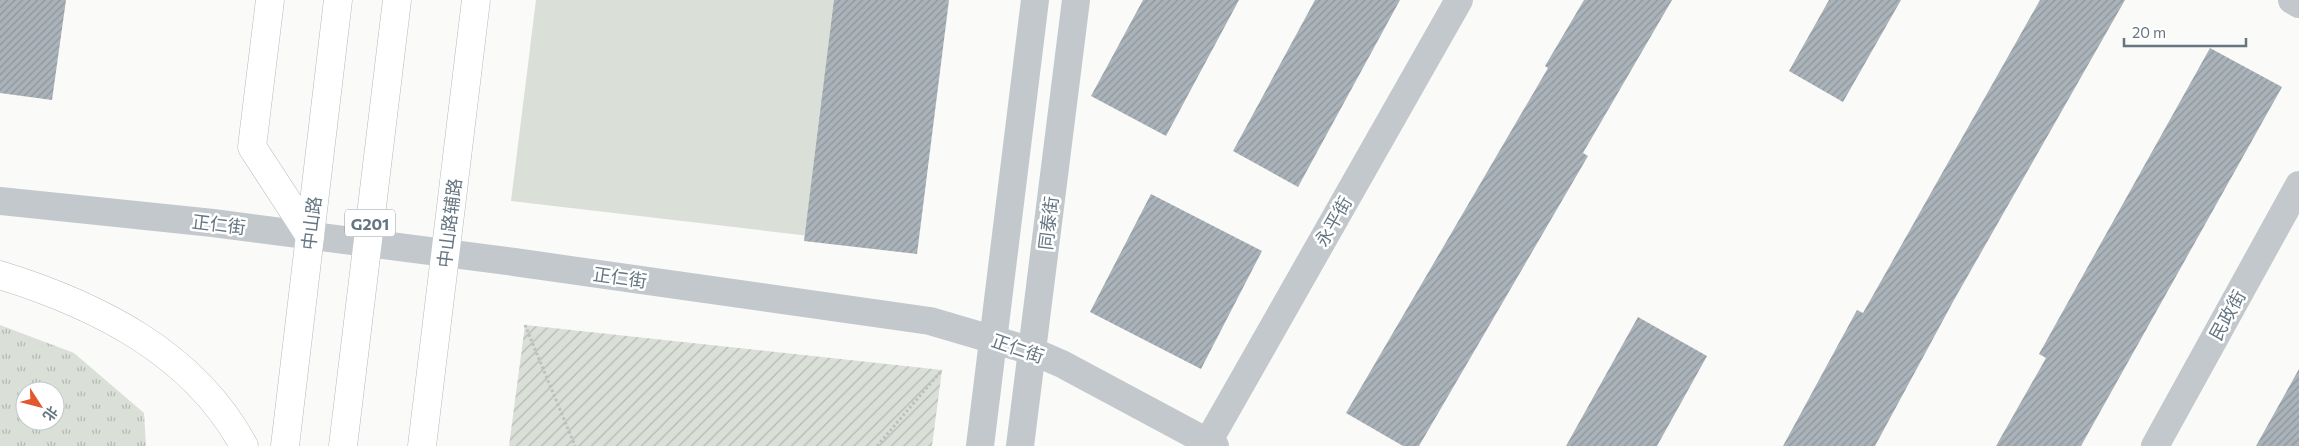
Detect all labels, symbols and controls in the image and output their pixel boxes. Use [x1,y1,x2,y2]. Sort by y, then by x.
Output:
scale bar [2124,15,2246,47]
text: 20 m [2132,23,2166,41]
street label: 中山路辅路 [433,177,465,269]
street label: 永平街 [1310,192,1356,250]
street label: 中山路 [297,195,325,251]
street label: 同泰街 [1034,195,1062,251]
street label: 正仁街 [191,210,247,238]
road number: G201 [345,210,395,237]
street label: 正仁街 [592,262,648,292]
street label: 民政街 [2204,286,2250,344]
street label: 正仁街 [989,329,1047,367]
north arrow [15,381,65,431]
text: 北 [40,403,62,425]

